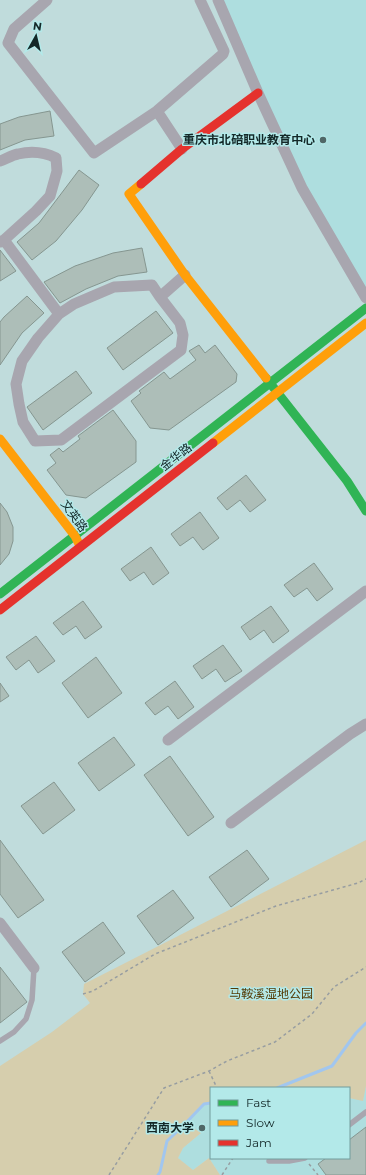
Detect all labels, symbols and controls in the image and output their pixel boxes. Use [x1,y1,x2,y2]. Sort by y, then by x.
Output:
north arrow [16,16,56,56]
text: N [32,19,43,34]
place label: 重庆市北碚职业教育中心 [183,132,315,147]
marker: 重庆市北碚职业教育中心 [318,135,328,145]
street label: 金华路 [157,440,194,474]
street label: 文英路 [58,497,91,535]
park label: 马鞍溪湿地公园 [229,986,313,1001]
legend [210,1087,350,1159]
text: Fast [246,1095,271,1110]
text: Slow [246,1115,275,1130]
place label: 西南大学 [146,1120,194,1135]
marker: 西南大学 [197,1123,207,1133]
text: Jam [245,1135,272,1150]

